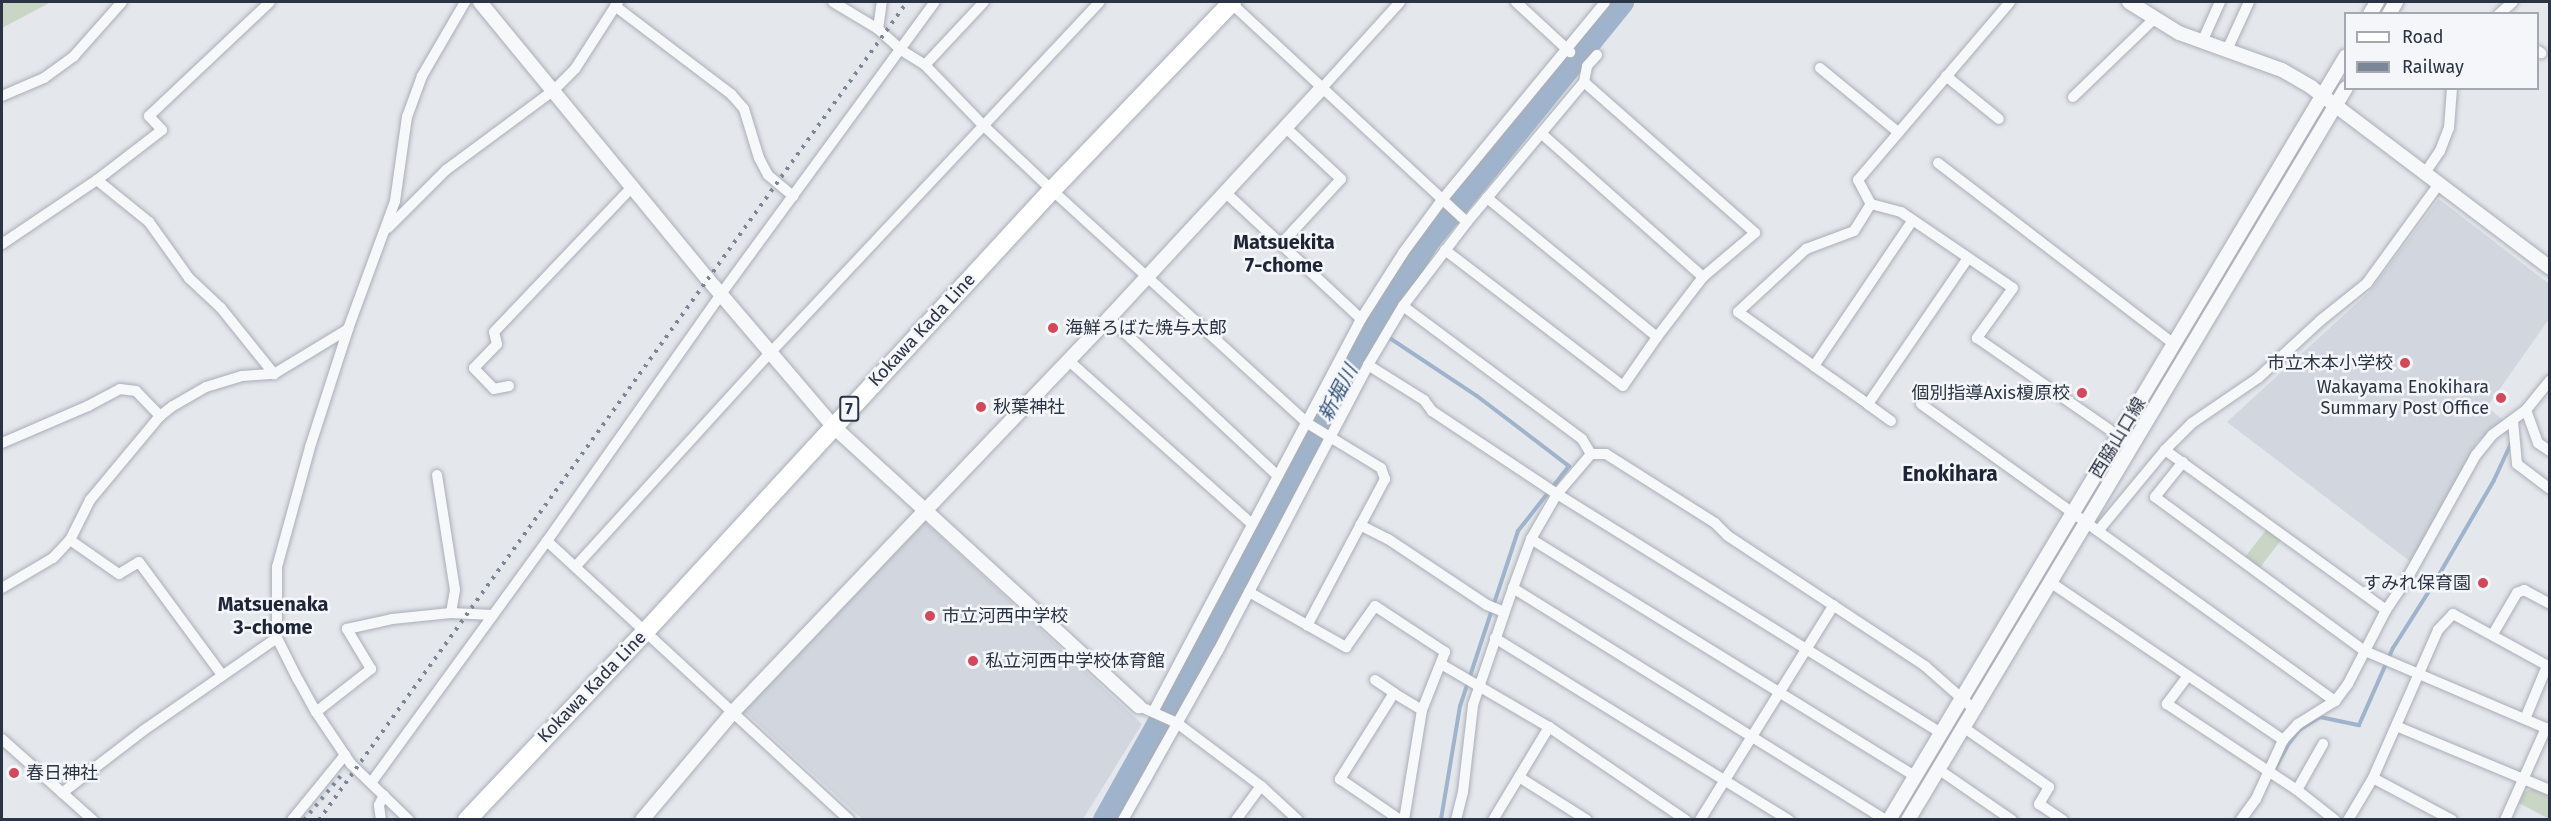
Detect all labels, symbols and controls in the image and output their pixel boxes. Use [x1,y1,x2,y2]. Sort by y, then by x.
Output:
legend [2344,12,2539,90]
text: Road [2402,26,2444,48]
text: Railway [2402,56,2464,78]
district label: Matsuekita 7-chome [1233,230,1335,277]
street label: Kokawa Kada Line [864,269,980,391]
place label: 海鮮ろばた焼与太郎 [1065,317,1227,339]
marker: 海鮮ろばた焼与太郎 [1046,321,1060,335]
place label: 市立木本小学校 [2267,352,2393,374]
marker: 市立木本小学校 [2398,356,2412,370]
water label: 新堀川 [1313,361,1363,425]
place label: Wakayama Enokihara Summary Post Office [2317,377,2489,420]
place label: 個別指導Axis榎原校 [1911,382,2070,404]
marker: 個別指導Axis榎原校 [2075,386,2089,400]
marker: Wakayama Enokihara Summary Post Office [2494,391,2508,405]
street label: 西脇山口線 [2086,394,2150,482]
road number: 7 [838,396,860,422]
place label: 秋葉神社 [993,396,1065,418]
marker: 秋葉神社 [974,400,988,414]
district label: Enokihara [1902,461,1998,487]
place label: すみれ保育園 [2363,572,2471,594]
marker: すみれ保育園 [2476,576,2490,590]
district label: Matsuenaka 3-chome [218,593,328,640]
place label: 市立河西中学校 [942,605,1068,627]
marker: 市立河西中学校 [923,609,937,623]
street label: Kokawa Kada Line [533,627,651,747]
place label: 私立河西中学校体育館 [985,650,1165,672]
marker: 私立河西中学校体育館 [966,654,980,668]
place label: 春日神社 [26,762,98,784]
marker: 春日神社 [7,766,21,780]

